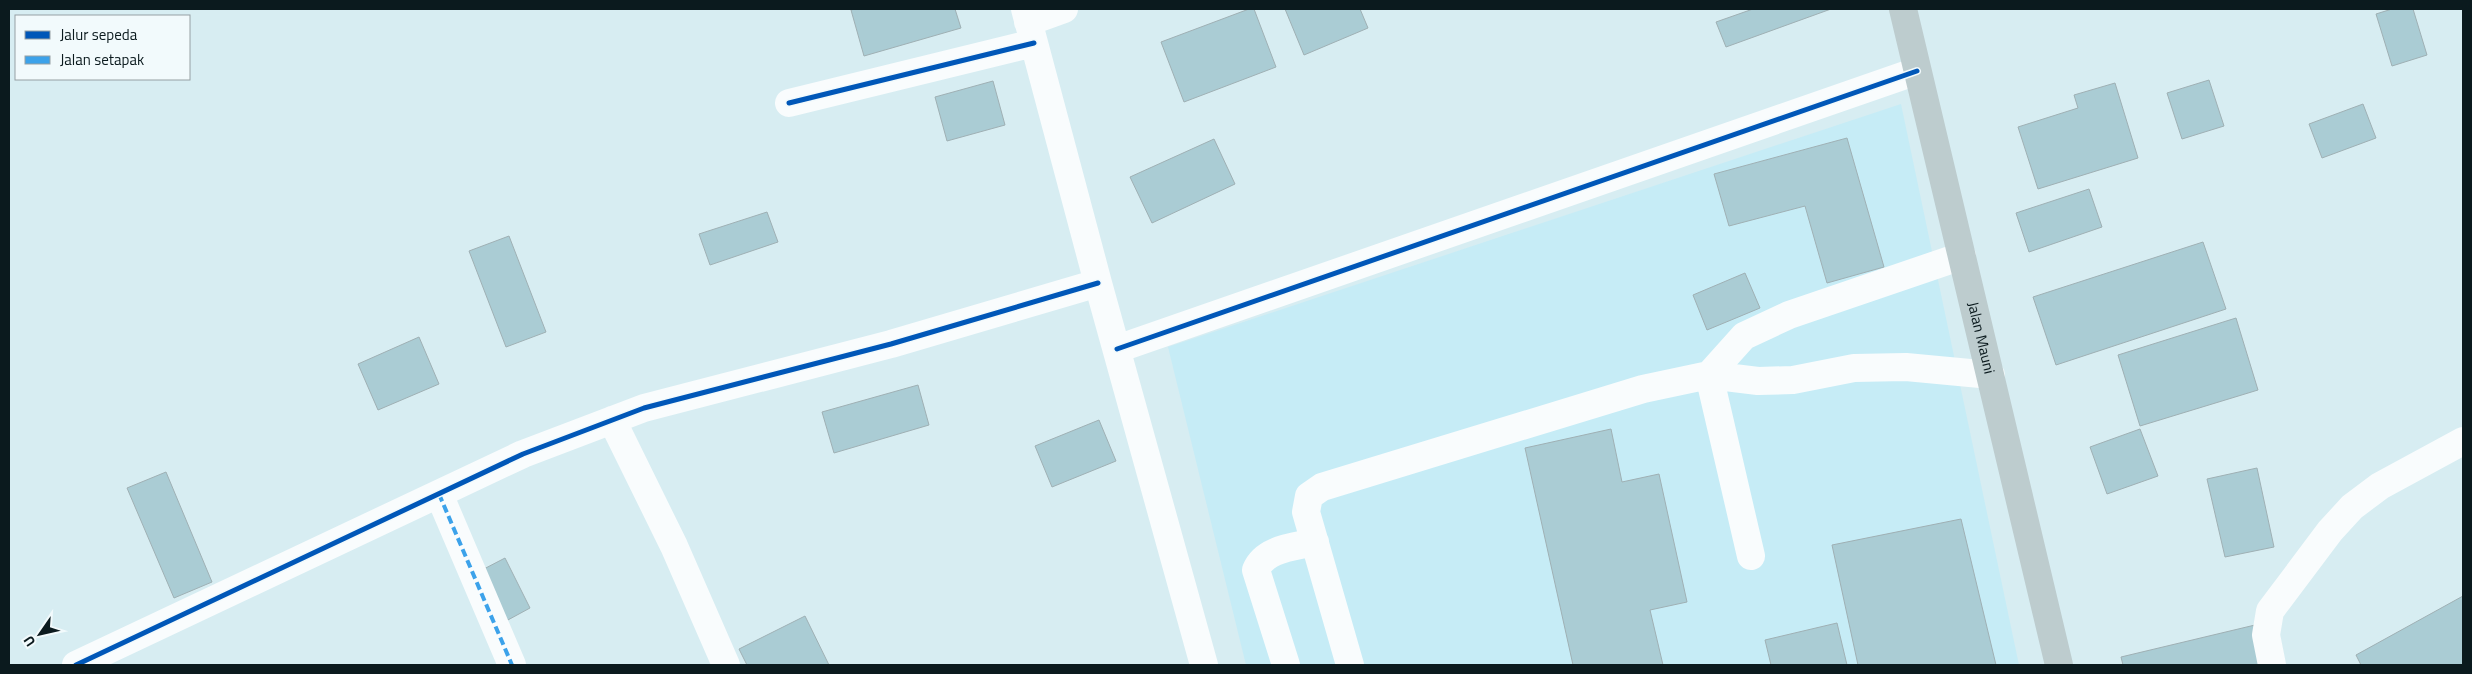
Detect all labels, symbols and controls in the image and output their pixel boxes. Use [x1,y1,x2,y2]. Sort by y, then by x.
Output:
legend [15,15,190,80]
text: Jalur sepeda [60,23,138,46]
text: Jalan setapak [60,48,144,71]
street label: Jalan Mauni [1962,299,2001,376]
north arrow [15,609,65,659]
text: U [18,632,40,651]

